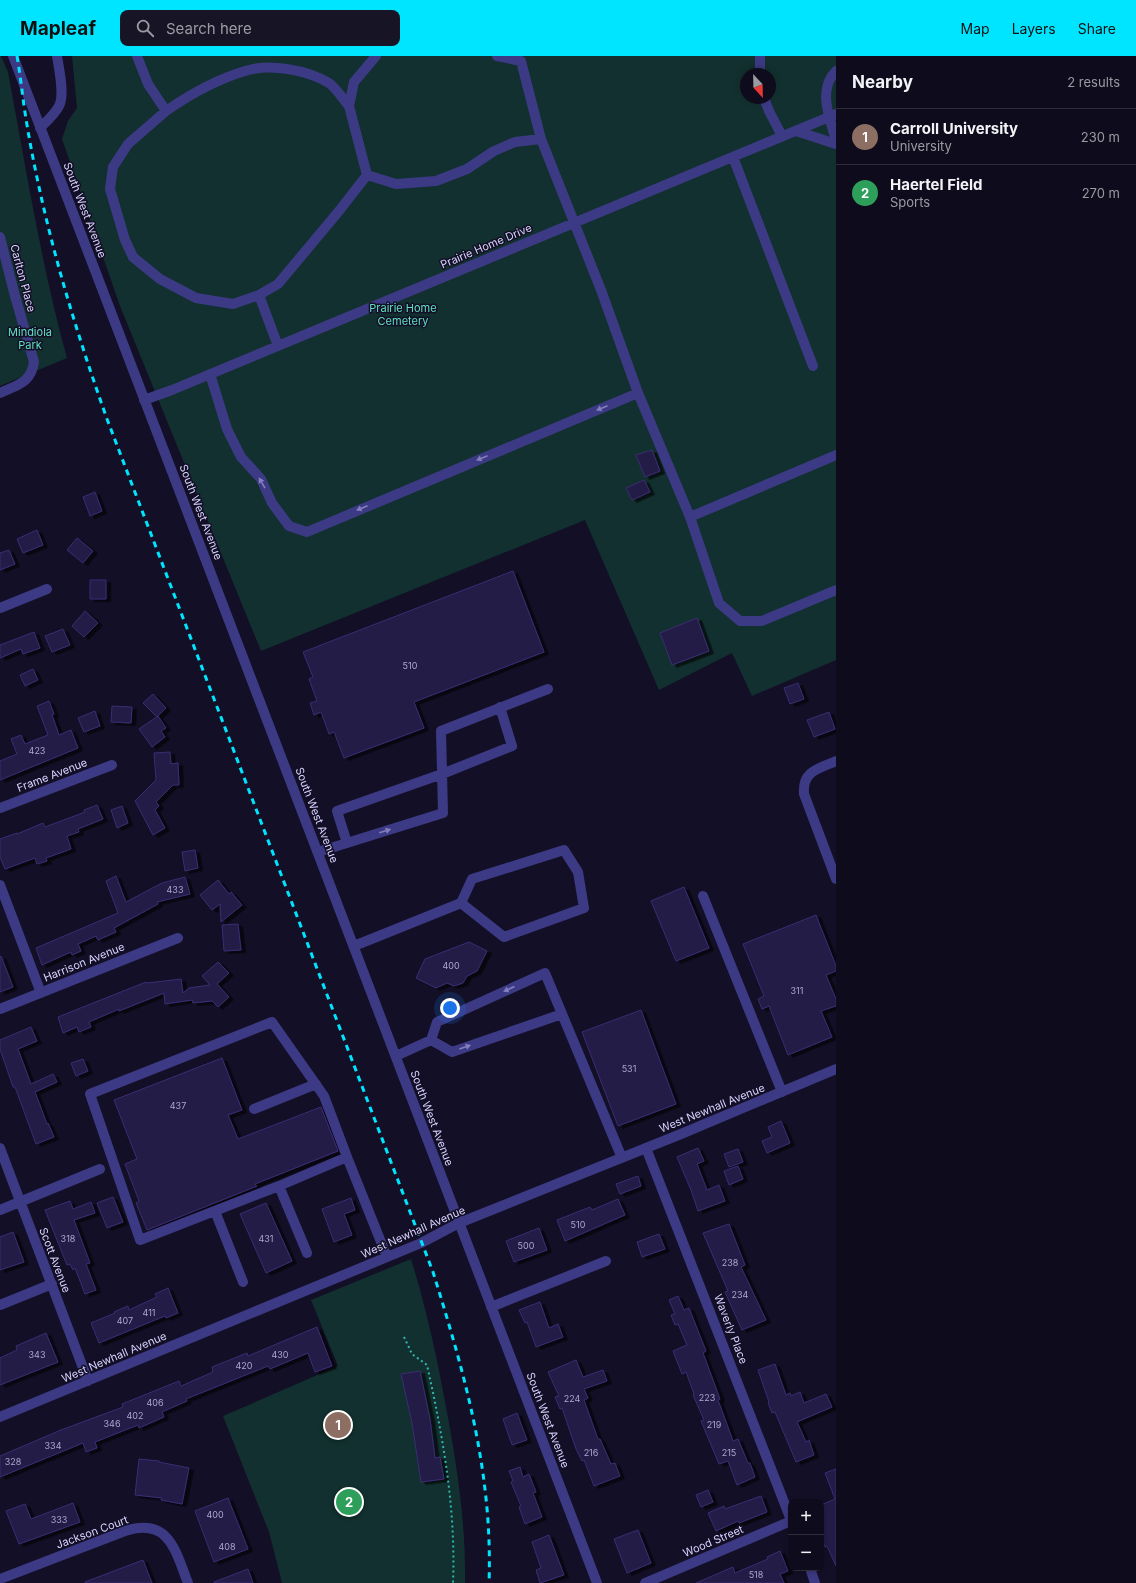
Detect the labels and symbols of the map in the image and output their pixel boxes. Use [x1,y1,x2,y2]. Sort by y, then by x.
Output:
north arrow [740,68,776,104]
street label: South West Avenue [60,160,110,260]
street label: Prairie Home Drive [438,220,534,272]
street label: Carlton Place [7,243,39,313]
park label: Prairie Home Cemetery [369,301,437,328]
park label: Mindiola Park [8,325,52,352]
one-way arrow [597,405,608,411]
one-way arrow [477,455,488,461]
street label: South West Avenue [176,462,226,562]
one-way arrow [259,477,266,489]
one-way arrow [356,506,368,512]
house number: 510 [403,660,418,671]
house number: 423 [29,745,46,756]
street label: Frame Avenue [15,755,89,795]
street label: South West Avenue [292,765,342,865]
one-way arrow [379,828,391,834]
house number: 433 [167,884,184,895]
street label: Harrison Avenue [41,939,127,985]
house number: 400 [442,960,460,971]
house number: 311 [791,985,803,996]
one-way arrow [504,986,515,992]
your location [440,998,460,1018]
one-way arrow [460,1044,472,1050]
house number: 531 [622,1063,636,1074]
street label: South West Avenue [407,1068,457,1168]
street label: West Newhall Avenue [657,1080,767,1136]
house number: 437 [170,1100,186,1111]
street label: West Newhall Avenue [359,1203,467,1261]
house number: 510 [571,1219,586,1230]
street label: Scott Avenue [36,1225,74,1295]
house number: 318 [61,1233,76,1244]
house number: 431 [258,1233,274,1244]
house number: 500 [518,1240,535,1251]
house number: 238 [722,1257,739,1268]
house number: 234 [732,1289,749,1300]
street label: Waverly Place [711,1292,751,1366]
house number: 411 [143,1307,155,1318]
house number: 407 [117,1315,133,1326]
street label: West Newhall Avenue [60,1329,168,1385]
house number: 343 [29,1349,46,1360]
house number: 430 [271,1349,289,1360]
house number: 420 [236,1360,253,1371]
street label: South West Avenue [523,1370,573,1470]
house number: 223 [699,1392,716,1403]
house number: 224 [564,1393,581,1404]
house number: 406 [146,1397,164,1408]
house number: 402 [127,1410,143,1421]
pin: 1 [325,1410,351,1440]
house number: 346 [104,1418,121,1429]
house number: 219 [707,1419,722,1430]
house number: 334 [45,1440,62,1451]
house number: 216 [584,1447,599,1458]
house number: 215 [722,1447,736,1458]
house number: 328 [5,1456,22,1467]
pin: 2 [336,1487,362,1517]
house number: 400 [206,1509,224,1520]
street label: Jackson Court [54,1512,130,1552]
house number: 333 [51,1514,68,1525]
street label: Wood Street [681,1522,746,1560]
house number: 408 [218,1541,236,1552]
house number: 518 [749,1569,764,1580]

